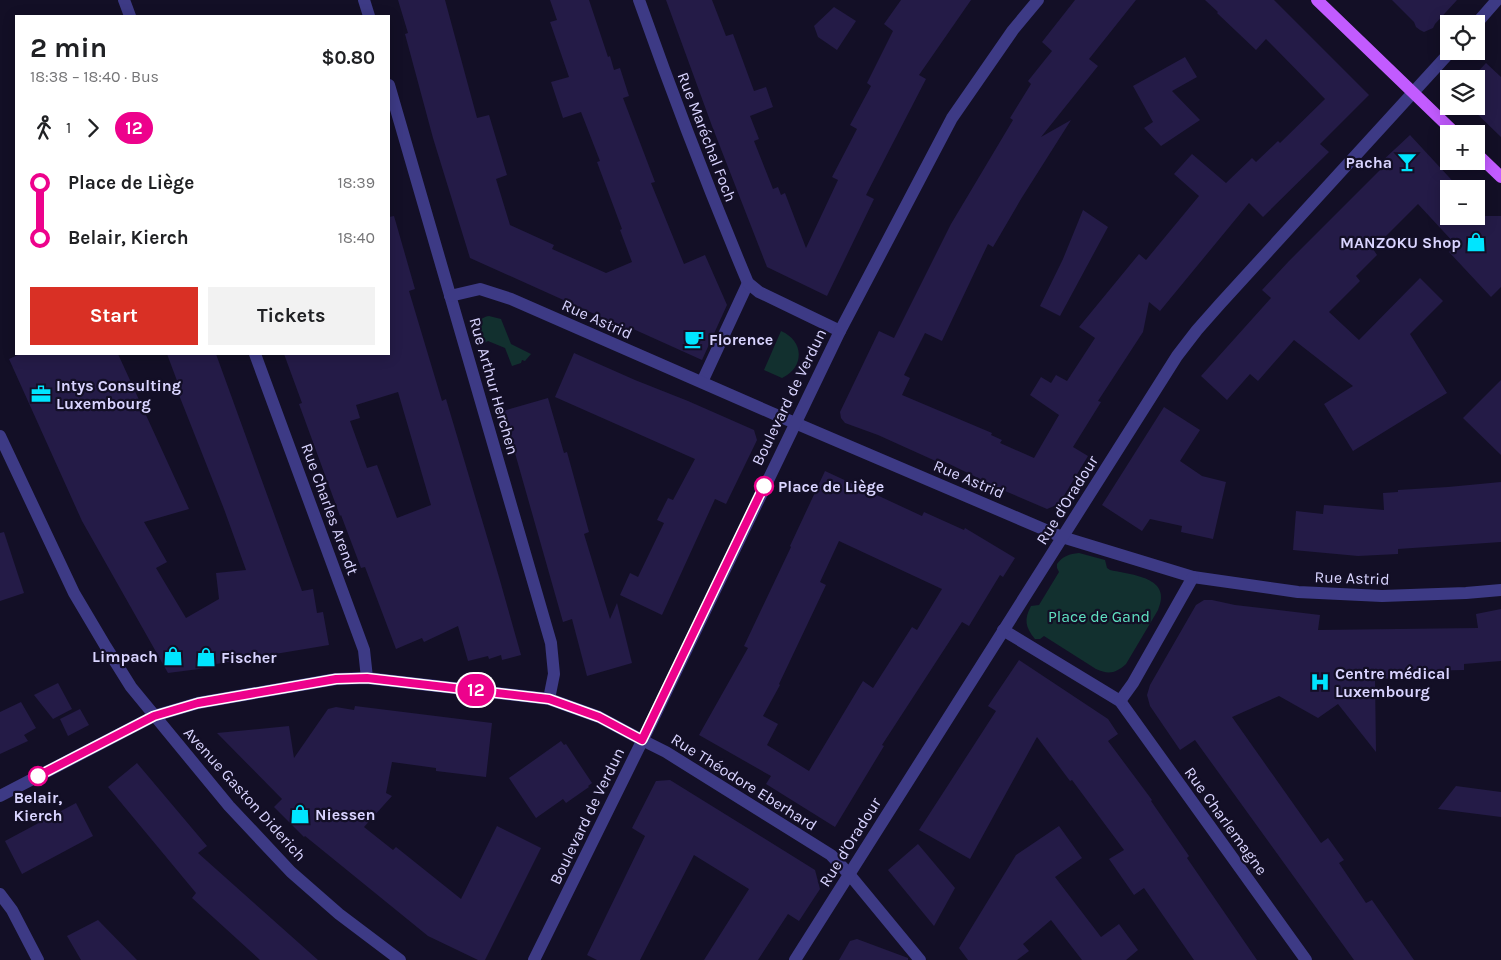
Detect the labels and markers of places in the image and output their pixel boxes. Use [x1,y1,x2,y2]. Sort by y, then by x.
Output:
bar icon: Pacha [1396,151,1418,173]
place label: Pacha [1346,153,1392,172]
shop icon: MANZOKU Shop [1465,231,1487,253]
place label: MANZOKU Shop [1340,233,1461,252]
cafe icon: Florence [683,328,705,350]
place label: Florence [709,330,773,349]
place label: Intys Consulting Luxembourg [56,376,181,413]
office icon: Intys Consulting Luxembourg [30,383,52,405]
marker: Place de Liège [754,476,774,496]
place label: Place de Liège [778,477,884,496]
shop icon: Limpach [162,645,184,667]
shop icon: Fischer [195,646,217,668]
place label: Limpach [92,647,158,666]
place label: Fischer [221,648,277,667]
place label: Centre médical Luxembourg [1335,664,1450,701]
hospital icon: Centre médical Luxembourg [1309,671,1331,693]
marker: Belair, Kierch [28,766,48,786]
place label: Belair, Kierch [14,788,62,825]
shop icon: Niessen [289,803,311,825]
place label: Niessen [315,805,376,824]

